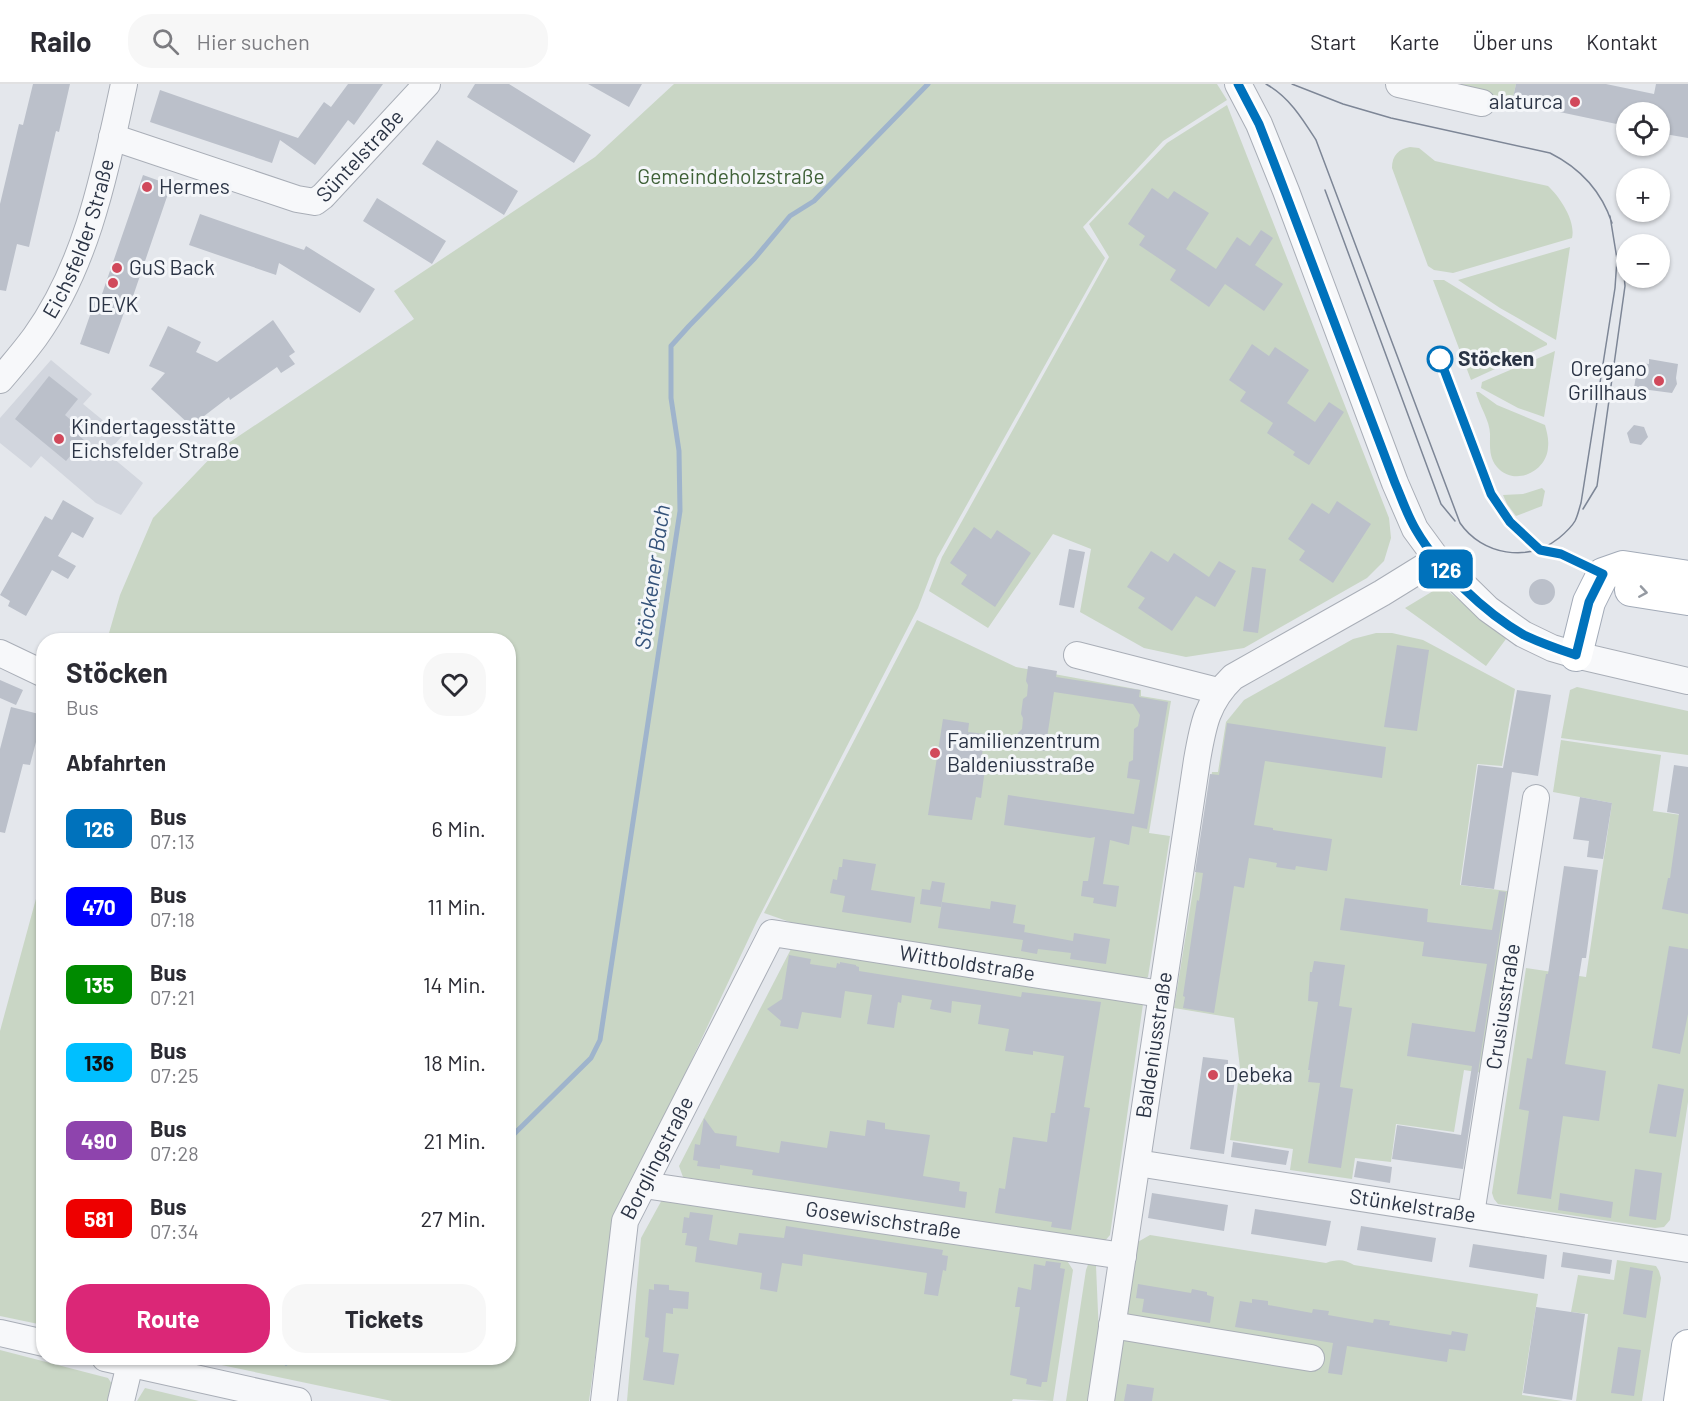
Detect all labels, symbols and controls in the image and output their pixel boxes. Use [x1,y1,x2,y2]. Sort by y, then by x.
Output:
search box [128,14,548,68]
text: Railo [30,24,92,58]
icon: search [149,25,182,58]
text: Hier suchen [197,28,310,54]
text: Start [1310,29,1357,54]
text: Karte [1390,29,1440,54]
text: Über uns [1473,29,1553,54]
text: Kontakt [1586,29,1658,54]
place label: alaturca [1489,88,1563,113]
marker: alaturca [1568,95,1582,109]
map controls [1616,102,1670,288]
button: locate [1616,102,1670,156]
street label: Süntelstraße [310,103,408,206]
street label: Eichsfelder Straße [36,156,118,322]
park label: Gemeindeholzstraße [637,163,825,188]
button: + [1616,168,1670,222]
place label: Hermes [159,173,230,198]
marker: Hermes [140,180,154,194]
button: − [1616,234,1670,288]
place label: GuS Back [129,254,215,279]
marker: GuS Back [110,261,124,275]
marker: DEVK [106,276,120,290]
place label: DEVK [88,291,138,316]
place label: Stöcken [1458,345,1534,370]
marker: Stöcken [1427,346,1453,372]
place label: Oregano Grillhaus [1568,355,1647,404]
marker: Oregano Grillhaus [1652,374,1666,388]
place label: Kindertagesstätte Eichsfelder Straße [71,413,240,462]
marker: Kindertagesstätte Eichsfelder Straße [52,432,66,446]
water label: Stöckener Bach [628,503,674,651]
line badge: 126 [1412,550,1480,588]
text: 126 [1431,557,1461,582]
one-way arrow [1638,585,1648,598]
button: heart [423,653,486,716]
text: Stöcken [66,655,168,689]
text: Bus [66,695,99,719]
place label: Familienzentrum Baldeniusstraße [947,727,1100,776]
marker: Familienzentrum Baldeniusstraße [928,746,942,760]
text: Abfahrten [66,749,166,775]
text: Bus [150,803,187,829]
text: 6 Min. [431,815,486,841]
text: 126 [84,816,114,841]
text: 07:13 [150,829,195,853]
text: Bus [150,881,187,907]
text: 11 Min. [427,893,486,919]
text: 470 [82,894,116,919]
text: 07:18 [150,907,195,931]
street label: Wittboldstraße [898,939,1037,985]
street label: Crusiusstraße [1480,942,1524,1071]
text: Bus [150,959,187,985]
street label: Baldeniusstraße [1130,970,1176,1120]
text: 14 Min. [423,971,486,997]
text: 135 [84,972,114,997]
text: 07:21 [150,985,195,1009]
text: Bus [150,1037,187,1063]
text: 18 Min. [424,1049,486,1075]
text: 136 [84,1050,114,1075]
place label: Debeka [1225,1061,1293,1086]
text: 07:25 [150,1063,199,1087]
marker: Debeka [1206,1068,1220,1082]
street label: Borglingstraße [614,1092,698,1223]
text: Bus [150,1115,187,1141]
text: 21 Min. [424,1127,486,1153]
text: 490 [81,1128,117,1153]
text: 07:28 [150,1141,199,1165]
street label: Stünkelstraße [1348,1182,1478,1227]
text: Bus [150,1193,187,1219]
street label: Gosewischstraße [804,1195,963,1243]
text: 27 Min. [421,1205,486,1231]
text: 581 [84,1206,114,1231]
text: 07:34 [150,1219,199,1243]
button: Route [66,1284,270,1353]
button: Tickets [282,1284,486,1353]

